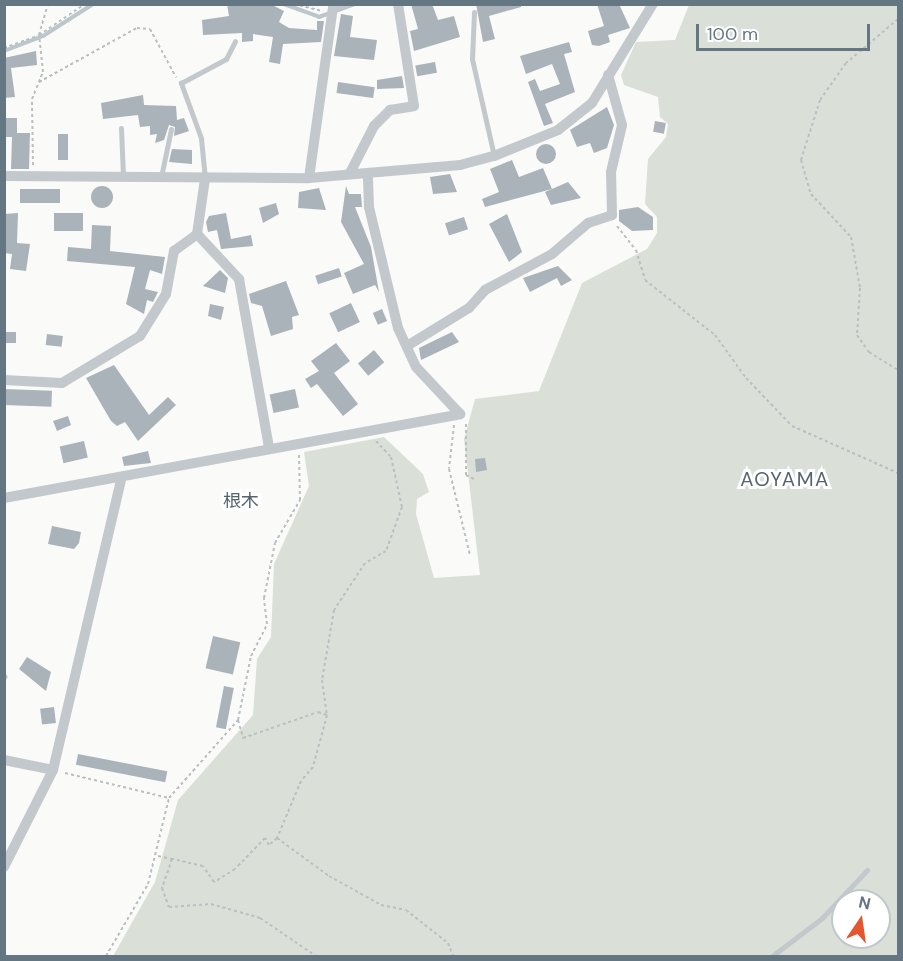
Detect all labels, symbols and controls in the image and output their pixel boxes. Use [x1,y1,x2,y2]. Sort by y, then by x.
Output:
scale bar [699,12,873,50]
text: 100 m [707,22,758,46]
district label: AOYAMA [740,467,830,491]
district label: 根木 [223,490,259,512]
north arrow [831,889,891,949]
text: N [857,891,873,914]

